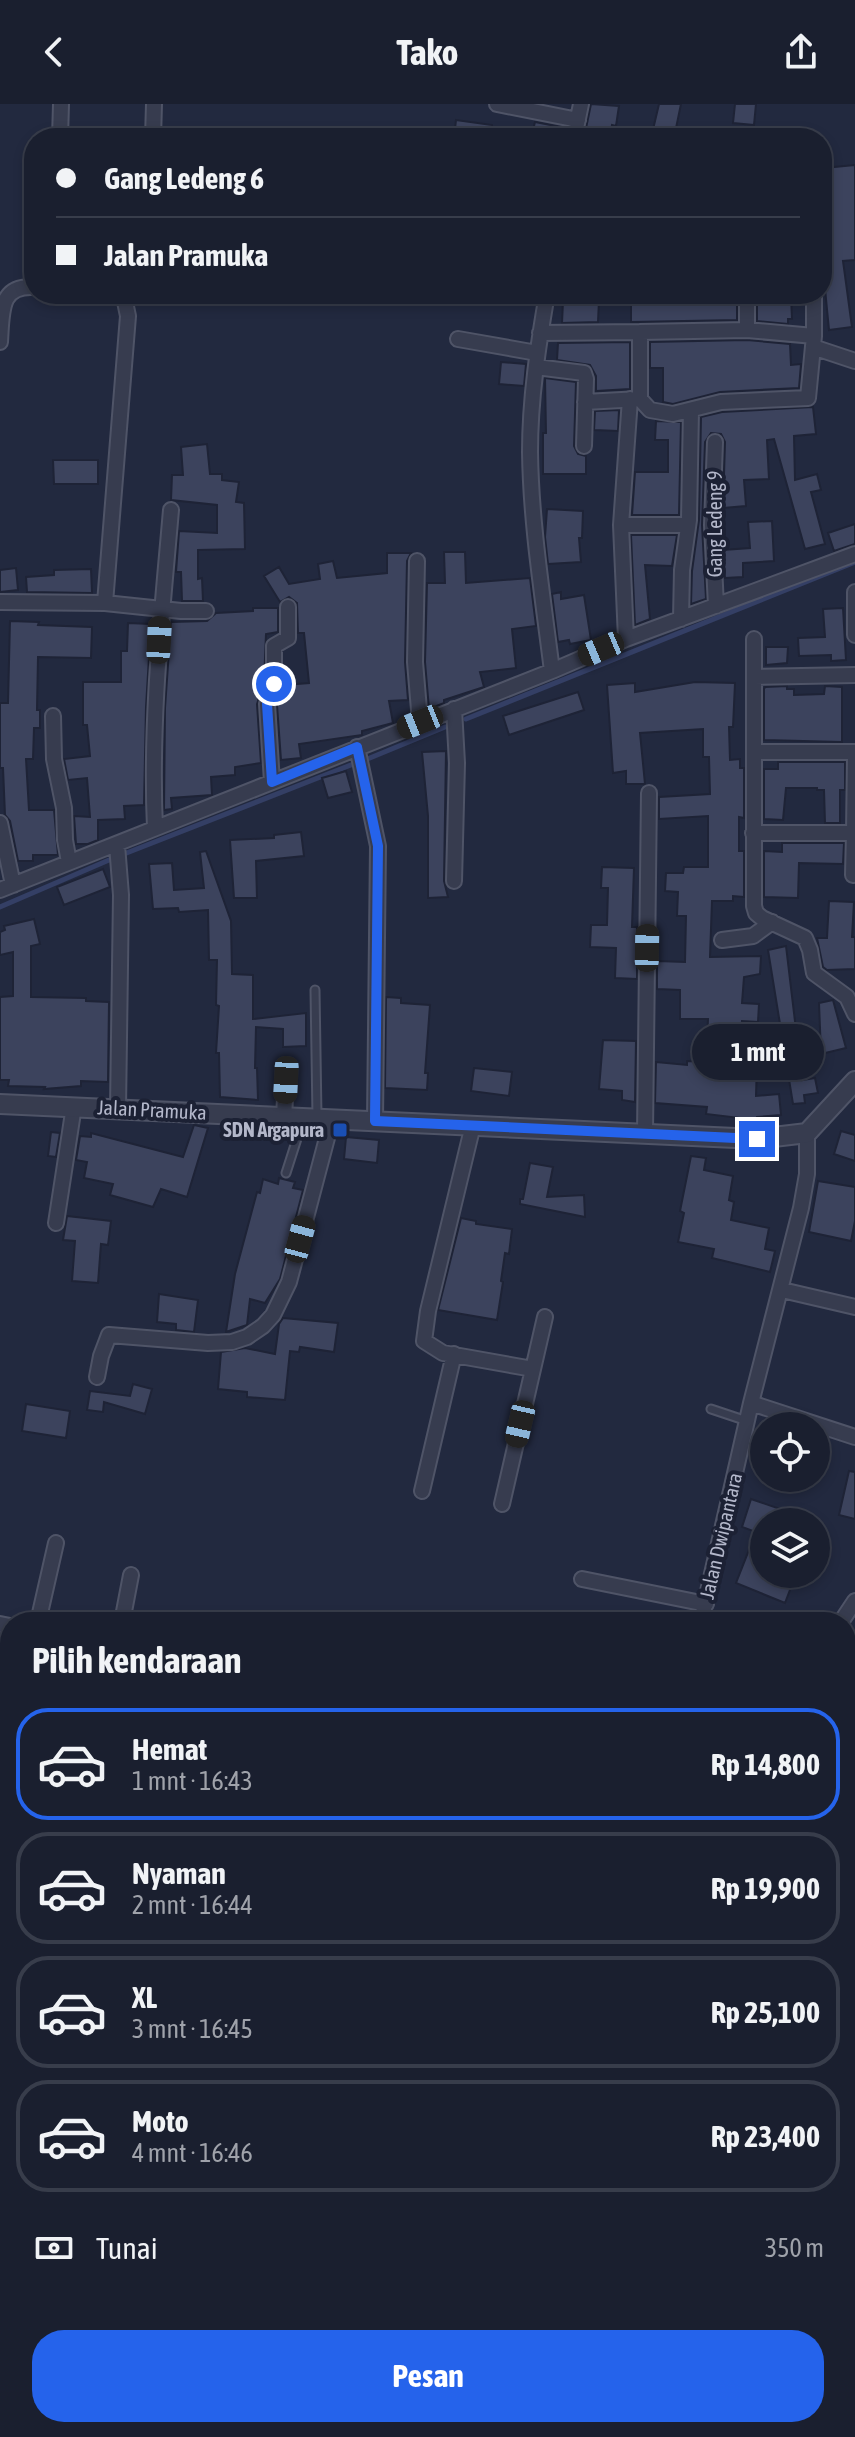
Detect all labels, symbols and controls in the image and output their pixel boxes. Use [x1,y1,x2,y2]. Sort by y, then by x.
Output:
icon: back [32,30,76,74]
icon: share [779,30,823,74]
text: Tako [396,31,459,73]
text: Gang Ledeng 6 [104,161,264,195]
text: Jalan Pramuka [104,238,268,272]
street label: Gang Ledeng 9 [703,471,726,577]
car [146,615,172,665]
car [574,629,628,669]
route start [256,666,292,702]
car [393,702,447,742]
car [635,924,659,972]
callout: 1 mnt [691,1023,823,1079]
text: 1 mnt [731,1037,785,1067]
car [273,1055,299,1105]
street label: Jalan Pramuka [97,1095,207,1124]
place label: SDN Argapura [223,1118,324,1141]
marker: SDN Argapura [331,1121,349,1139]
route end [739,1121,775,1157]
car [282,1213,318,1265]
car [503,1398,537,1450]
map controls [750,1412,830,1588]
button: locate [750,1412,830,1492]
street label: Jalan Dwipantara [695,1471,746,1601]
button: layers [750,1508,830,1588]
text: Pilih kendaraan [32,1639,241,1681]
icon: car [36,1728,108,1800]
text: Hemat [132,1732,207,1766]
text: Rp 14,800 [711,1747,820,1781]
text: 1 mnt · 16:43 [132,1766,253,1796]
icon: car [36,1852,108,1924]
text: Nyaman [132,1856,226,1890]
text: Rp 19,900 [711,1871,820,1905]
text: 2 mnt · 16:44 [132,1890,253,1920]
icon: car [36,1976,108,2048]
text: XL [132,1980,157,2014]
text: Rp 25,100 [711,1995,820,2029]
text: 3 mnt · 16:45 [132,2014,253,2044]
icon: car [36,2100,108,2172]
text: Moto [132,2104,189,2138]
text: Rp 23,400 [711,2119,820,2153]
text: 4 mnt · 16:46 [132,2138,253,2168]
icon: cash [32,2226,76,2270]
text: Tunai [96,2231,158,2265]
text: 350 m [765,2233,824,2263]
button: Pesan [32,2330,824,2422]

